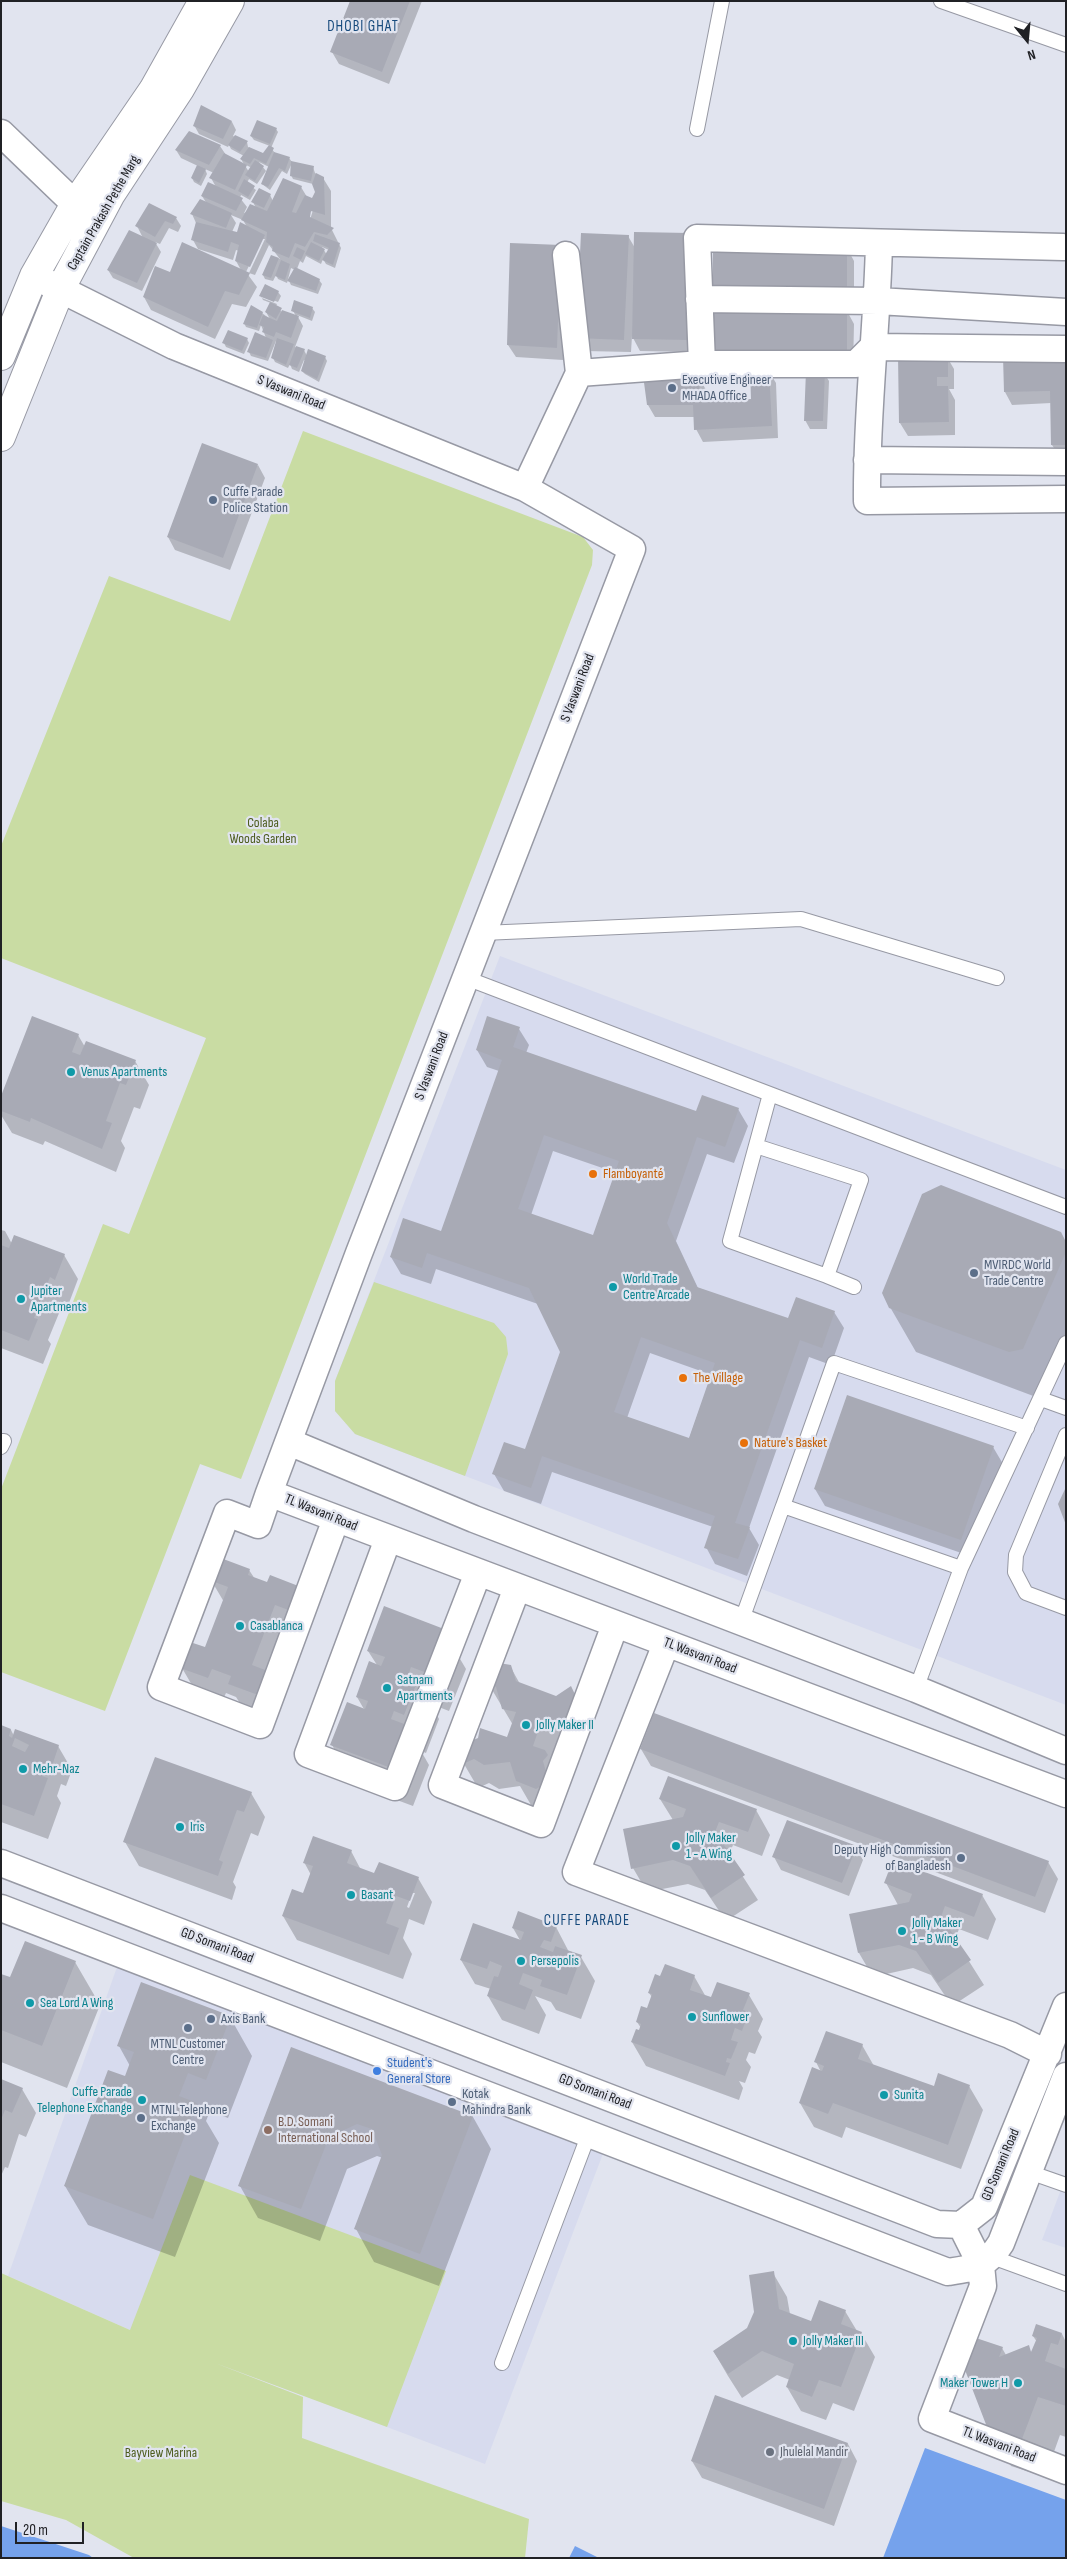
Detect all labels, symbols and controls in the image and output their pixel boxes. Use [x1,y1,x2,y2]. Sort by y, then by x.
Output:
north arrow [1002,15,1052,65]
district label: DHOBI GHAT [326,18,400,36]
text: N [1025,46,1038,64]
street label: Captain Prakash Pethe Marg [64,153,144,273]
street label: S Vaswani Road [255,372,327,414]
place label: Executive Engineer MHADA Office [682,372,771,404]
marker: Executive Engineer MHADA Office [666,382,678,394]
place label: Cuffe Parade Police Station [223,484,288,516]
marker: Cuffe Parade Police Station [207,494,219,506]
street label: S Vaswani Road [557,652,599,724]
park label: Colaba Woods Garden [229,815,297,848]
street label: S Vaswani Road [411,1030,453,1102]
place label: Venus Apartments [81,1064,167,1080]
marker: Venus Apartments [65,1066,77,1078]
place label: Flamboyanté [603,1166,663,1182]
marker: Flamboyanté [587,1168,599,1180]
place label: MVIRDC World Trade Centre [984,1257,1051,1290]
marker: MVIRDC World Trade Centre [968,1267,980,1279]
place label: World Trade Centre Arcade [623,1271,690,1304]
marker: World Trade Centre Arcade [607,1281,619,1293]
place label: Jupiter Apartments [31,1283,87,1315]
marker: Jupiter Apartments [15,1293,27,1305]
place label: The Village [693,1370,743,1386]
marker: The Village [677,1372,689,1384]
place label: Nature's Basket [754,1435,827,1451]
marker: Nature's Basket [738,1437,750,1449]
street label: TL Wasvani Road [282,1491,360,1535]
place label: Casablanca [250,1618,303,1634]
marker: Casablanca [234,1620,246,1632]
street label: TL Wasvani Road [661,1634,739,1678]
place label: Satnam Apartments [397,1672,453,1704]
marker: Satnam Apartments [381,1682,393,1694]
place label: Jolly Maker II [536,1717,594,1733]
marker: Jolly Maker II [520,1719,532,1731]
place label: Mehr-Naz [33,1761,80,1777]
marker: Mehr-Naz [17,1763,29,1775]
place label: Iris [190,1819,204,1835]
marker: Iris [174,1821,186,1833]
place label: Jolly Maker 1 - A Wing [686,1830,736,1862]
marker: Jolly Maker 1 - A Wing [670,1840,682,1852]
place label: Deputy High Commission of Bangladesh [834,1842,951,1874]
marker: Deputy High Commission of Bangladesh [955,1852,967,1864]
place label: Basant [361,1887,393,1903]
marker: Basant [345,1889,357,1901]
district label: CUFFE PARADE [542,1912,632,1930]
place label: Jolly Maker 1 - B Wing [912,1915,962,1948]
street label: GD Somani Road [178,1924,256,1968]
marker: Jolly Maker 1 - B Wing [896,1925,908,1937]
place label: Persepolis [531,1953,579,1969]
marker: Persepolis [515,1955,527,1967]
place label: Sea Lord A Wing [40,1995,113,2011]
marker: Sea Lord A Wing [24,1997,36,2009]
place label: Sunflower [702,2009,749,2025]
place label: Axis Bank [221,2011,265,2027]
marker: Sunflower [686,2011,698,2023]
marker: Axis Bank [205,2013,217,2025]
marker: MTNL Customer Centre [182,2022,194,2034]
place label: MTNL Customer Centre [151,2036,225,2068]
place label: Student's General Store [387,2055,451,2088]
marker: Student's General Store [371,2065,383,2077]
street label: GD Somani Road [556,2070,634,2114]
place label: Cuffe Parade Telephone Exchange [37,2084,132,2116]
place label: Kotak Mahindra Bank [462,2086,531,2118]
place label: Sunita [894,2087,924,2103]
marker: Sunita [878,2089,890,2101]
marker: Cuffe Parade Telephone Exchange [136,2094,148,2106]
marker: Kotak Mahindra Bank [446,2096,458,2108]
place label: MTNL Telephone Exchange [151,2102,227,2134]
marker: MTNL Telephone Exchange [135,2112,147,2124]
place label: B.D. Somani International School [278,2114,373,2146]
marker: B.D. Somani International School [262,2124,274,2136]
street label: GD Somani Road [978,2127,1024,2203]
place label: Jolly Maker III [803,2333,864,2349]
marker: Jolly Maker III [787,2335,799,2347]
place label: Maker Tower H [940,2375,1008,2391]
marker: Maker Tower H [1012,2377,1024,2389]
street label: TL Wasvani Road [960,2423,1038,2467]
place label: Jhulelal Mandir [780,2444,848,2460]
park label: Bayview Marina [125,2445,197,2461]
marker: Jhulelal Mandir [764,2446,776,2458]
scale bar [18,2512,86,2544]
text: 20 m [23,2521,48,2540]

